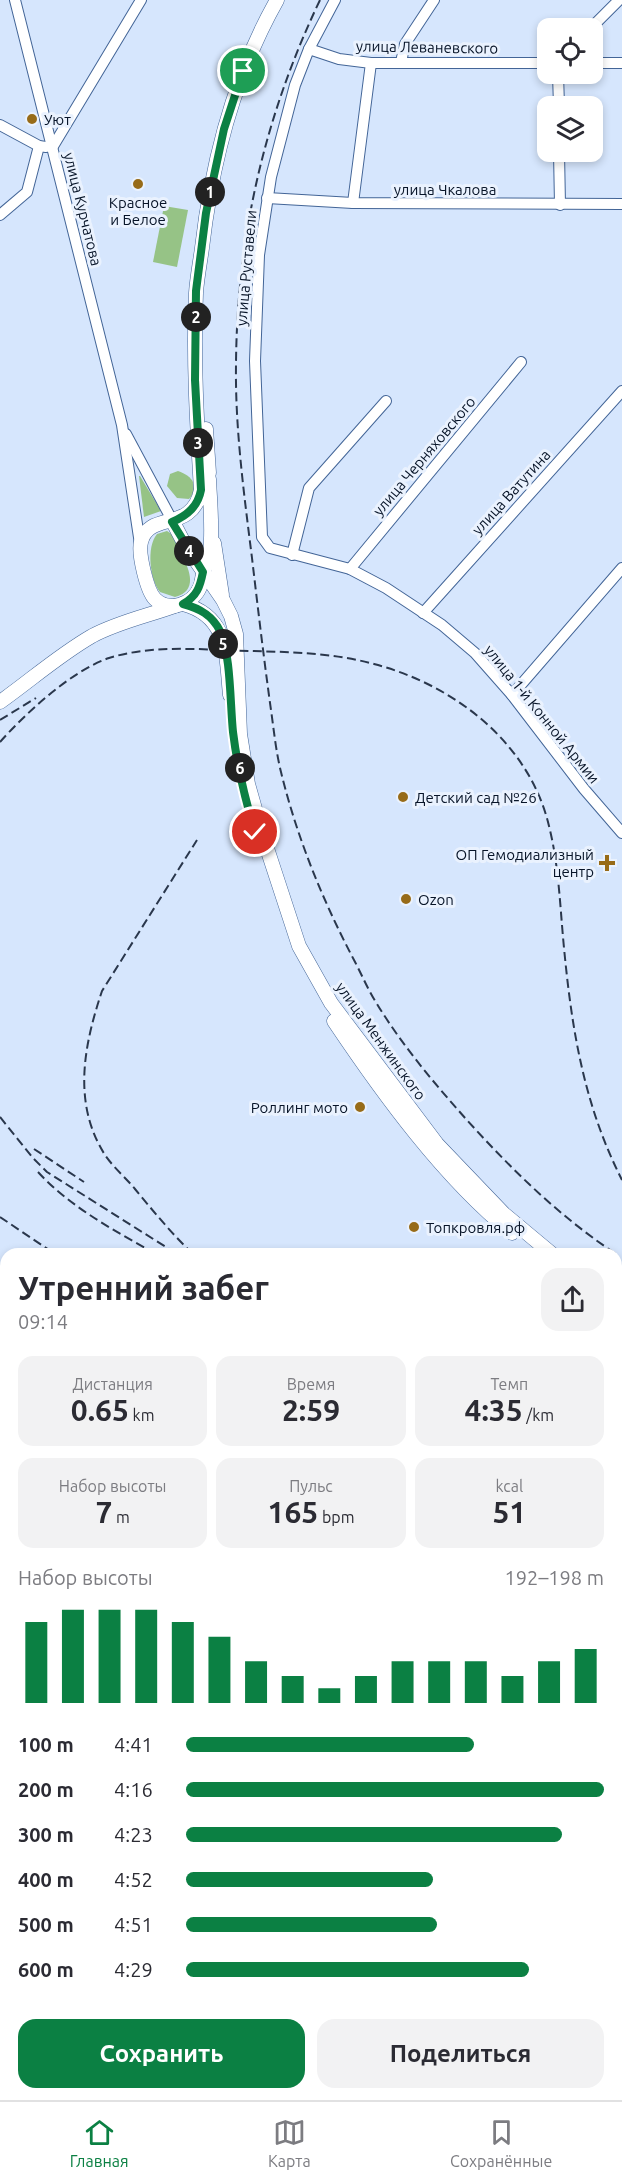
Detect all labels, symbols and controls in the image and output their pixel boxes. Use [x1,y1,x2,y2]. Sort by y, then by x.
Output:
map controls [537,18,603,162]
button: locate [537,18,603,84]
street label: улица Леваневского [356,37,498,57]
pin [217,45,268,96]
icon: arrive [226,54,259,87]
button: layers [537,96,603,162]
place label: Уют [44,111,71,128]
marker: Уют [25,112,39,126]
street label: улица Курчатова [61,151,105,267]
marker: Красное и Белое [131,177,145,191]
pin: 1 [195,177,225,207]
street label: улица Чкалова [394,181,496,198]
text: 1 [205,183,215,201]
place label: Красное и Белое [109,194,167,228]
street label: улица Руставели [232,209,260,327]
pin: 2 [181,302,211,332]
text: 2 [191,308,201,326]
street label: улица Черняховского [369,393,479,519]
pin: 3 [183,428,213,458]
text: 3 [193,434,203,452]
street label: улица Ватутина [468,446,554,538]
pin: 4 [174,536,204,566]
text: 4 [184,542,194,560]
pin: 5 [208,629,238,659]
text: 5 [218,635,228,653]
street label: улица 1-й Конной Армии [481,641,603,787]
pin: 6 [225,753,255,783]
text: 6 [235,759,245,777]
place label: Детский сад №26 [415,789,537,806]
marker: Детский сад №26 [396,790,410,804]
pin [229,806,280,857]
icon: check [238,815,271,848]
place label: ОП Гемодиализный центр [456,846,594,880]
marker: ОП Гемодиализный центр [598,854,616,872]
place label: Ozon [418,891,454,908]
marker: Ozon [399,892,413,906]
street label: улица Менжинского [333,979,429,1103]
place label: Роллинг мото [251,1099,348,1116]
marker: Роллинг мото [353,1100,367,1114]
place label: Топкровля.рф [426,1219,525,1236]
marker: Топкровля.рф [407,1220,421,1234]
button: share [541,1268,604,1331]
text: Утренний забег [18,1269,269,1306]
text: 09:14 [18,1310,68,1333]
text: Дистанция [73,1375,153,1393]
text: Время [287,1375,335,1393]
text: Темп [490,1375,528,1393]
text: 0.65 [71,1393,129,1427]
text: 2:59 [282,1393,340,1427]
text: 4:35 [465,1393,523,1427]
text: km [129,1406,155,1424]
text: /km [523,1406,554,1424]
text: Набор высоты [59,1477,166,1495]
text: Пульс [289,1477,333,1495]
text: kcal [496,1477,523,1495]
text: 7 [95,1495,112,1529]
text: 165 [268,1495,318,1529]
text: 51 [492,1495,526,1529]
text: m [112,1508,130,1526]
text: bpm [318,1508,354,1526]
text: Набор высоты [18,1566,153,1589]
text: 192–198 m [505,1566,604,1589]
text: 100 m [18,1733,74,1756]
text: 4:41 [114,1733,153,1756]
text: 200 m [18,1778,74,1801]
text: 4:16 [114,1778,153,1801]
text: 300 m [18,1823,74,1846]
text: 4:23 [114,1823,153,1846]
text: 400 m [18,1868,74,1891]
text: 4:52 [114,1868,153,1891]
text: 500 m [18,1913,74,1936]
text: 4:51 [114,1913,153,1936]
text: 600 m [18,1958,74,1981]
text: 4:29 [114,1958,153,1981]
button: Сохранить [18,2019,305,2088]
button: Поделиться [317,2019,604,2088]
tab: Главная [70,2116,129,2170]
tab: Карта [268,2116,311,2170]
tab: Сохранённые [450,2116,552,2170]

